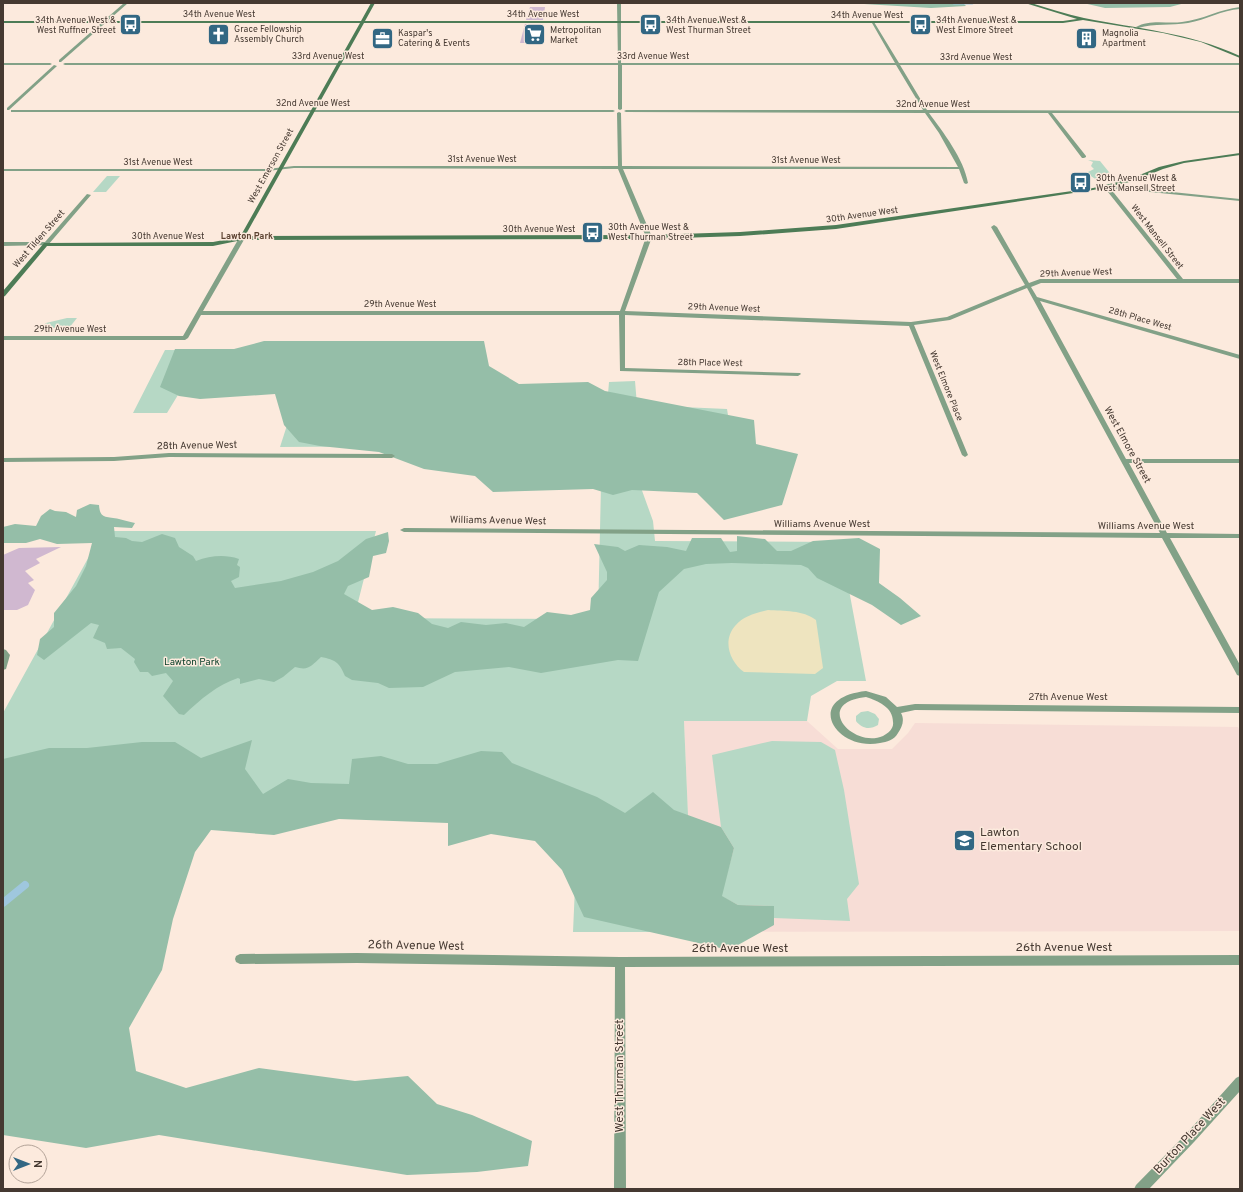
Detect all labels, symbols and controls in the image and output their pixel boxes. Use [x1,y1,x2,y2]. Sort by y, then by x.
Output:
street label: 34th Avenue West [183,9,255,20]
street label: 34th Avenue West [507,9,579,20]
street label: 34th Avenue West [831,10,903,21]
bus stop icon: 34th Avenue West & West Ruffner Street [118,12,144,38]
bus stop icon: 34th Avenue West & West Thurman Street [637,12,663,38]
bus stop icon: 34th Avenue West & West Elmore Street [907,12,933,38]
place label: 34th Avenue West & West Ruffner Street [35,15,116,36]
place label: 34th Avenue West & West Thurman Street [666,15,751,36]
place label: 34th Avenue West & West Elmore Street [936,15,1017,36]
church icon: Grace Fellowship Assembly Church [206,21,232,47]
supermarket icon: Metropolitan Market [521,22,547,48]
place label: Grace Fellowship Assembly Church [234,24,304,45]
office icon: Kaspar's Catering & Events [370,25,396,51]
place label: Metropolitan Market [550,25,601,46]
building icon: Magnolia Apartment [1073,25,1099,51]
place label: Kaspar's Catering & Events [398,28,470,49]
place label: Magnolia Apartment [1102,28,1146,49]
street label: 33rd Avenue West [292,51,364,62]
street label: 33rd Avenue West [617,51,689,62]
street label: 33rd Avenue West [940,52,1012,63]
street label: 32nd Avenue West [276,98,350,109]
street label: 32nd Avenue West [896,99,970,110]
street label: West Emerson Street [246,126,296,206]
street label: 31st Avenue West [447,154,517,165]
street label: 31st Avenue West [771,155,841,166]
street label: 31st Avenue West [123,157,193,168]
bus stop icon: 30th Avenue West & West Mansell Street [1068,170,1094,196]
place label: 30th Avenue West & West Mansell Street [1096,173,1177,194]
street label: West Mansell Street [1128,202,1186,272]
street label: 30th Avenue West [825,204,899,226]
street label: West Tilden Street [11,208,67,270]
bus stop icon: 30th Avenue West & West Thurman Street [580,219,606,245]
place label: 30th Avenue West & West Thurman Street [608,222,693,243]
street label: 30th Avenue West [503,224,575,235]
street label: 30th Avenue West [132,231,204,242]
district label: Lawton Park [221,231,273,242]
street label: 29th Avenue West [1040,266,1112,280]
street label: 29th Avenue West [364,299,436,310]
street label: 29th Avenue West [688,301,760,315]
street label: 28th Place West [1107,305,1173,333]
street label: 29th Avenue West [34,324,106,335]
street label: West Elmore Place [927,349,965,423]
street label: 28th Place West [677,357,743,369]
street label: West Elmore Street [1100,404,1154,486]
street label: 28th Avenue West [157,439,238,453]
street label: Williams Avenue West [450,514,547,528]
street label: Williams Avenue West [774,518,871,531]
street label: Williams Avenue West [1098,520,1195,533]
park label: Lawton Park [164,656,220,669]
street label: 27th Avenue West [1028,691,1108,704]
place label: Lawton Elementary School [980,825,1082,855]
school or university icon: Lawton Elementary School [951,827,977,853]
street label: 26th Avenue West [367,937,465,955]
street label: 26th Avenue West [1016,940,1112,956]
street label: 26th Avenue West [692,941,788,957]
street label: West Thurman Street [612,1019,628,1133]
street label: Burton Place West [1150,1094,1230,1178]
north arrow [8,1144,48,1184]
text: N [30,1160,44,1168]

